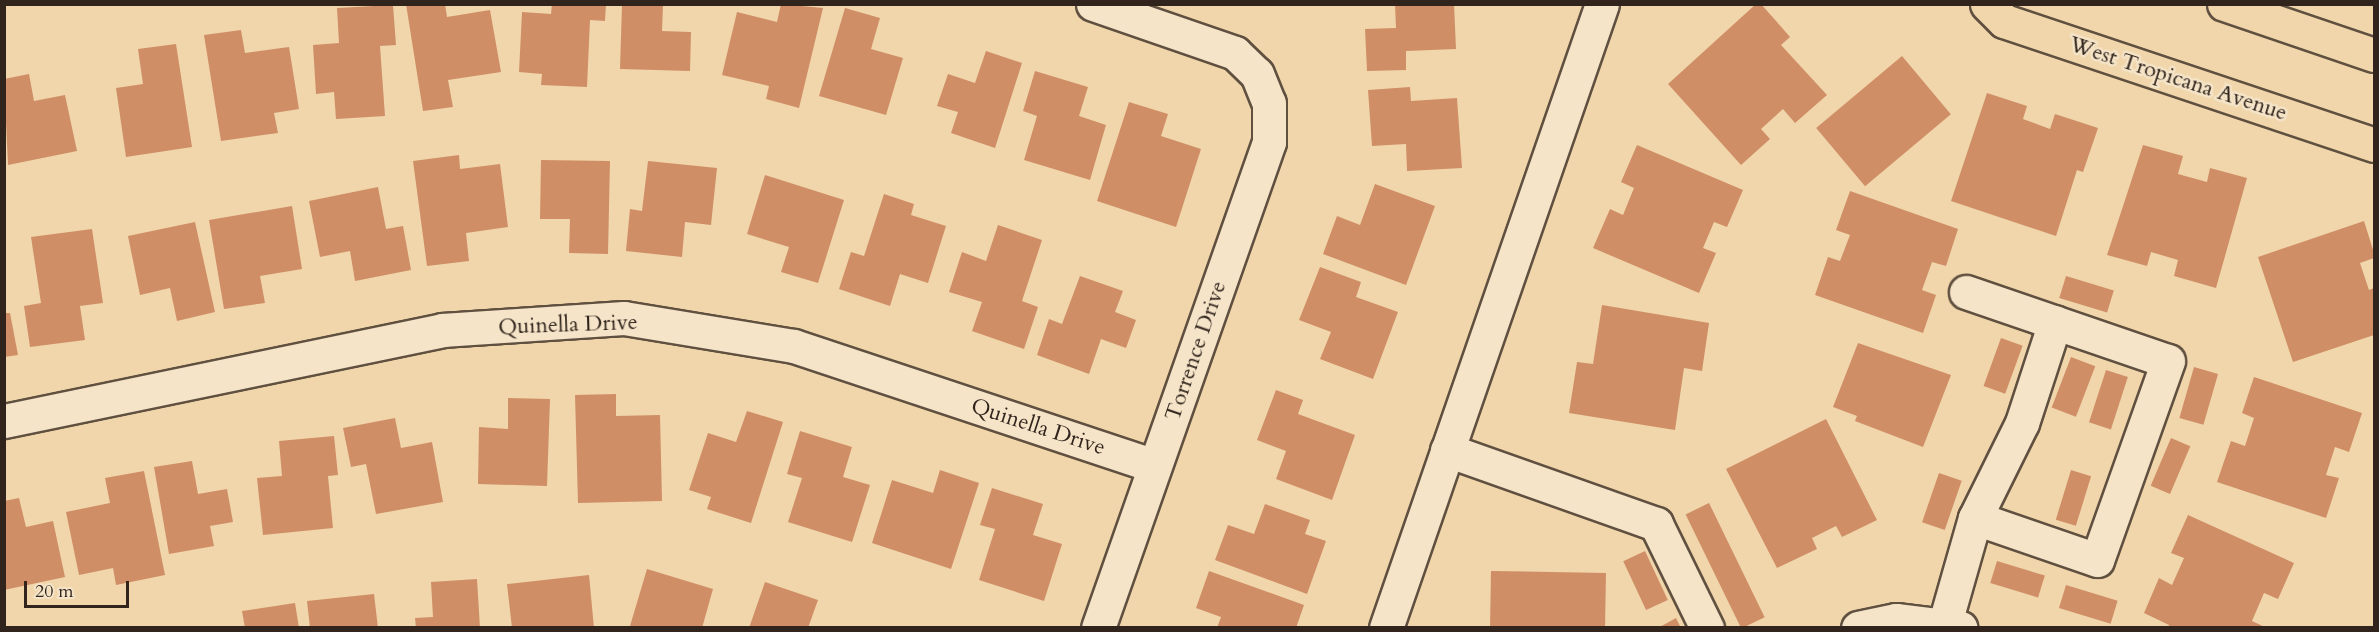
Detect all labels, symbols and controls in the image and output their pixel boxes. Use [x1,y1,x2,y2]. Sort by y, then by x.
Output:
street label: West Tropicana Avenue [2066,31,2290,127]
street label: Torrence Drive [1160,278,1232,424]
street label: Quinella Drive [498,309,638,341]
street label: Quinella Drive [968,393,1108,461]
scale bar [27,569,132,607]
text: 20 m [35,579,74,604]

